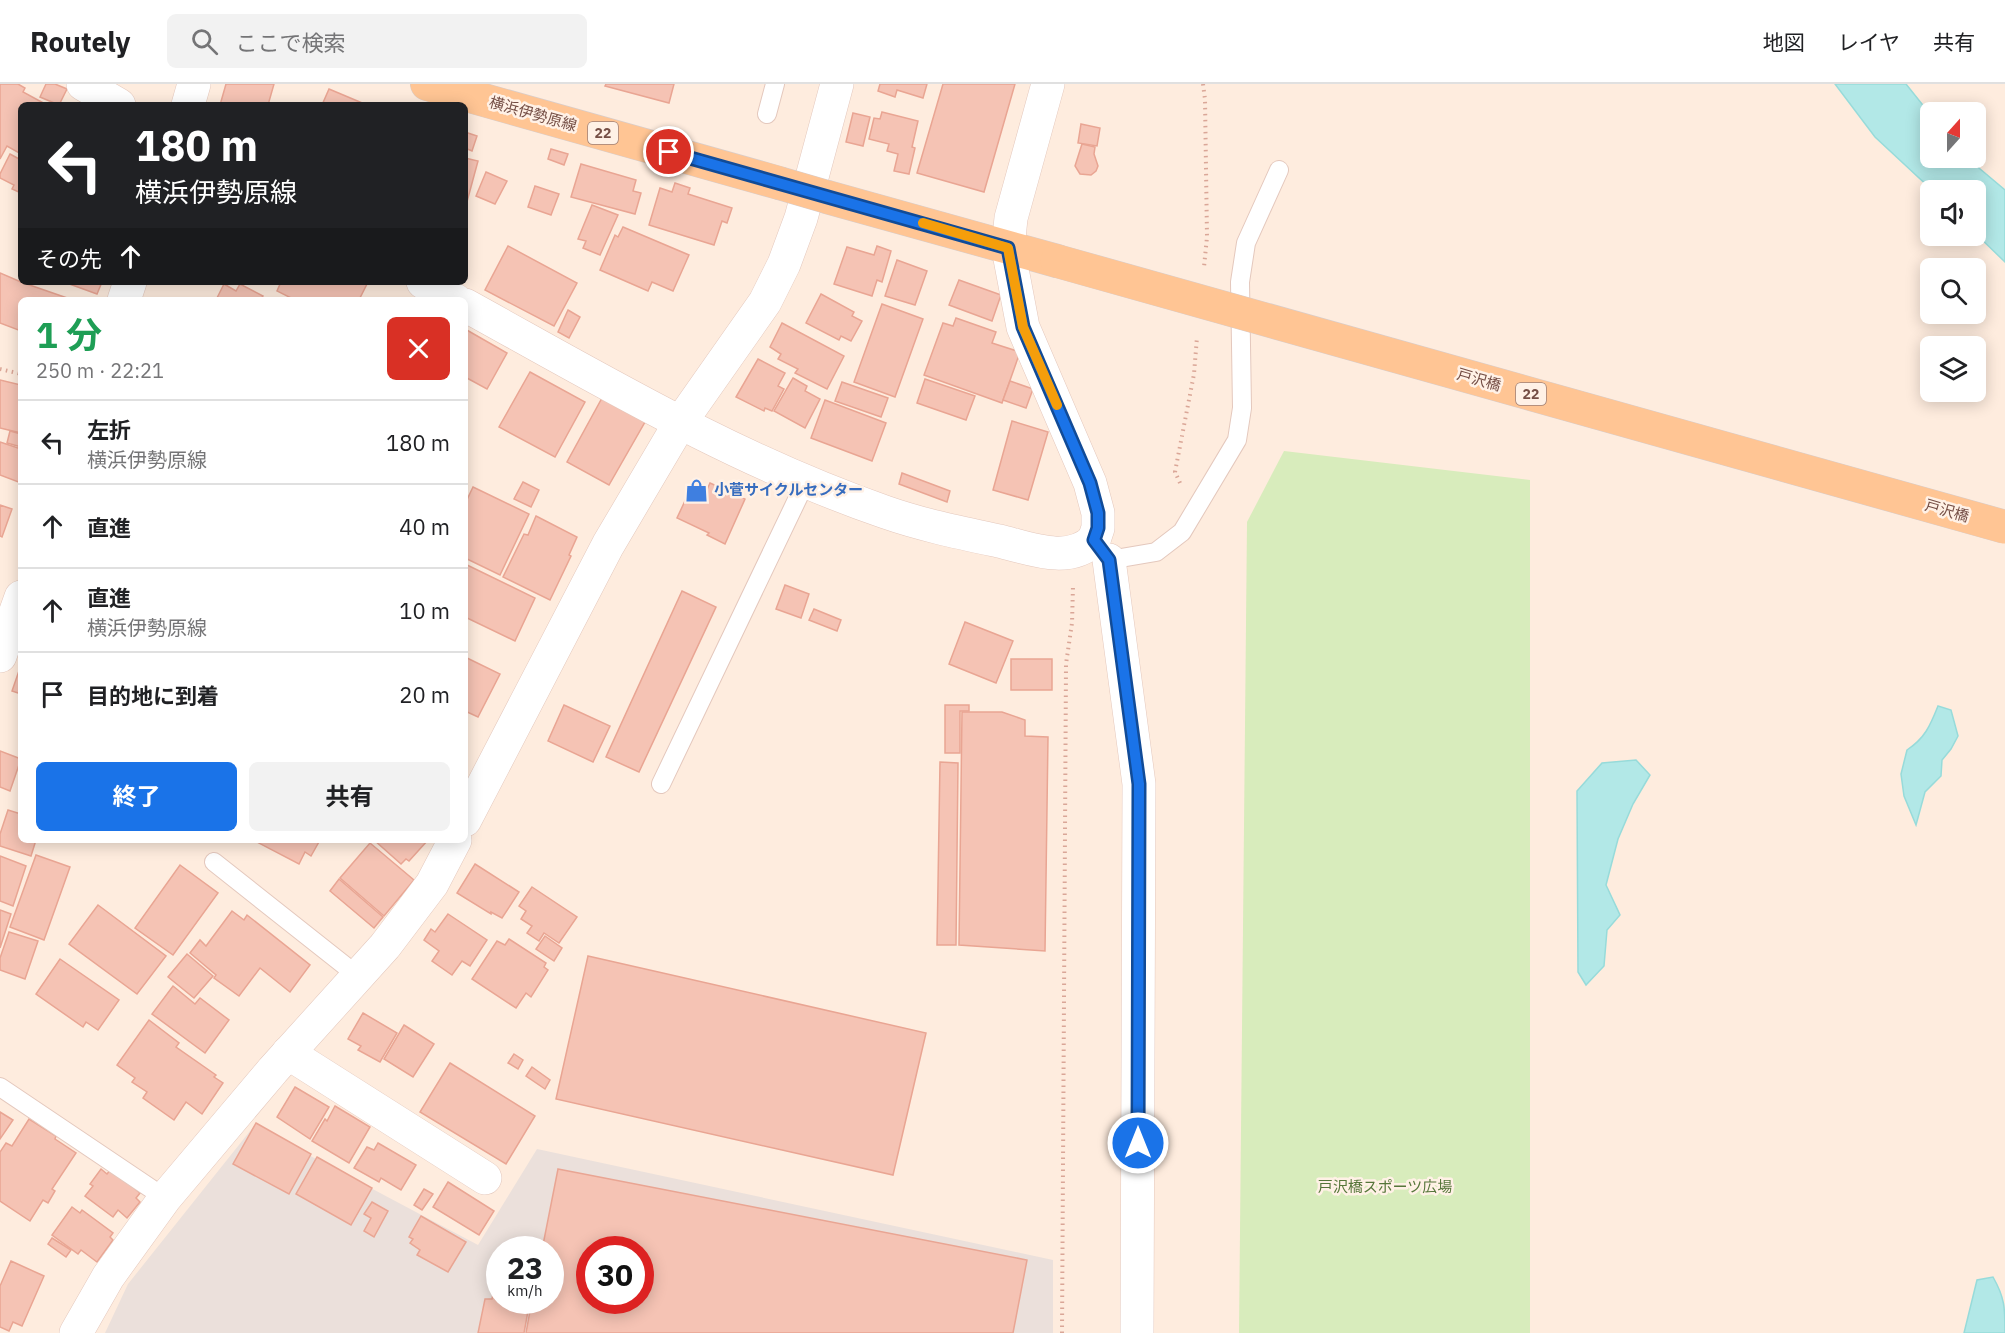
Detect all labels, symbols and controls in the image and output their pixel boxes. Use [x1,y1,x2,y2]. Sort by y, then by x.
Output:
search box [167,14,587,68]
text: Routely [30,23,131,60]
icon: search [188,25,221,58]
text: ここで検索 [236,28,346,57]
text: 地図 [1763,28,1805,56]
text: レイヤ [1838,28,1900,56]
text: 共有 [1933,28,1975,56]
street label: 横浜伊勢原線 [487,92,579,135]
north arrow [1920,102,1986,168]
map controls [1920,102,1986,402]
text: 180 m [135,118,258,173]
road number: 22 [588,122,618,144]
icon: left [36,126,114,204]
pin [643,126,694,177]
icon: arrive [652,135,685,168]
text: 横浜伊勢原線 [135,174,297,209]
button: sound [1920,180,1986,246]
icon: ahead [114,240,147,273]
text: その先 [36,244,102,273]
button: search [1920,258,1986,324]
text: 1 分 [36,311,102,358]
button: close [387,317,450,380]
button: layers [1920,336,1986,402]
text: 250 m · 22:21 [36,357,164,384]
street label: 戸沢橋 [1455,364,1503,395]
road number: 22 [1516,383,1546,405]
text: 左折 [87,415,131,444]
icon: left [36,426,69,459]
text: 180 m [386,428,450,457]
text: 横浜伊勢原線 [87,446,207,473]
shop icon: 小菅サイクルセンター [683,477,709,503]
place label: 小菅サイクルセンター [714,480,863,499]
street label: 戸沢橋 [1923,495,1971,526]
icon: ahead [36,510,69,543]
text: 40 m [399,512,450,541]
text: 直進 [87,513,131,542]
text: 直進 [87,583,131,612]
icon: ahead [36,594,69,627]
text: 10 m [399,596,450,625]
text: 横浜伊勢原線 [87,614,207,641]
icon: arrive [36,678,69,711]
text: 20 m [399,680,450,709]
text: 目的地に到着 [87,681,219,710]
button: 終了 [36,762,237,831]
button: 共有 [249,762,450,831]
position arrow [1106,1111,1170,1175]
park label: 戸沢橋スポーツ広場 [1318,1177,1452,1196]
speed limit sign: 30 [576,1236,654,1314]
text: 23 [507,1248,543,1287]
text: km/h [507,1281,543,1300]

